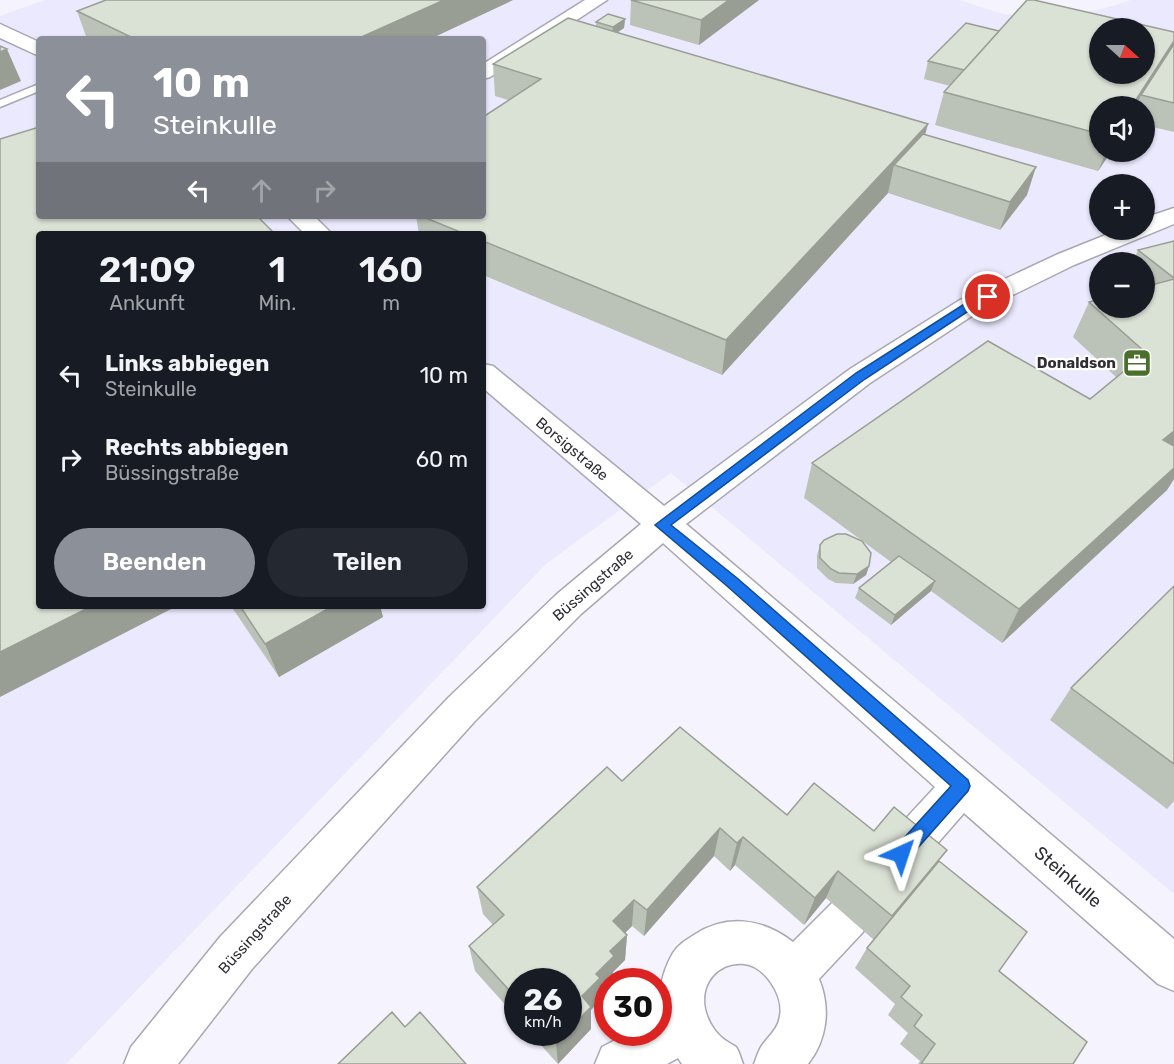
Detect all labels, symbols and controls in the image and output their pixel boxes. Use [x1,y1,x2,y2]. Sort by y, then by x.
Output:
north arrow [1089,18,1155,84]
map controls [1089,18,1155,318]
text: 10 m [153,58,250,108]
icon: left [54,60,132,138]
button: sound [1089,96,1155,162]
text: Steinkulle [153,109,277,141]
icon: left [182,174,215,207]
icon: ahead [245,174,278,207]
icon: right [308,174,341,207]
button: + [1089,174,1155,240]
text: 21:09 [99,248,196,291]
text: 1 [269,248,286,291]
text: 160 [359,248,423,291]
button: − [1089,252,1155,318]
pin [962,271,1013,322]
icon: arrive [971,280,1004,313]
text: Ankunft [110,291,185,315]
text: Min. [258,291,296,315]
text: m [382,291,400,315]
office icon: Donaldson [1121,347,1153,379]
text: Links abbiegen [105,350,269,377]
place label: Donaldson [1037,354,1116,372]
icon: left [54,359,87,392]
text: 10 m [420,362,468,389]
text: Steinkulle [105,377,197,401]
street label: Borsigstraße [532,413,612,485]
text: Rechts abbiegen [105,434,289,461]
icon: right [54,443,87,476]
text: 60 m [416,446,468,473]
text: Büssingstraße [105,461,239,485]
button: Beenden [54,528,255,597]
button: Teilen [267,528,468,597]
street label: Büssingstraße [549,545,637,625]
position arrow [869,822,933,886]
street label: Steinkulle [1030,842,1106,912]
street label: Büssingstraße [215,891,295,977]
speed limit sign: 30 [594,968,672,1046]
text: 26 [523,982,563,1018]
text: km/h [524,1013,562,1031]

